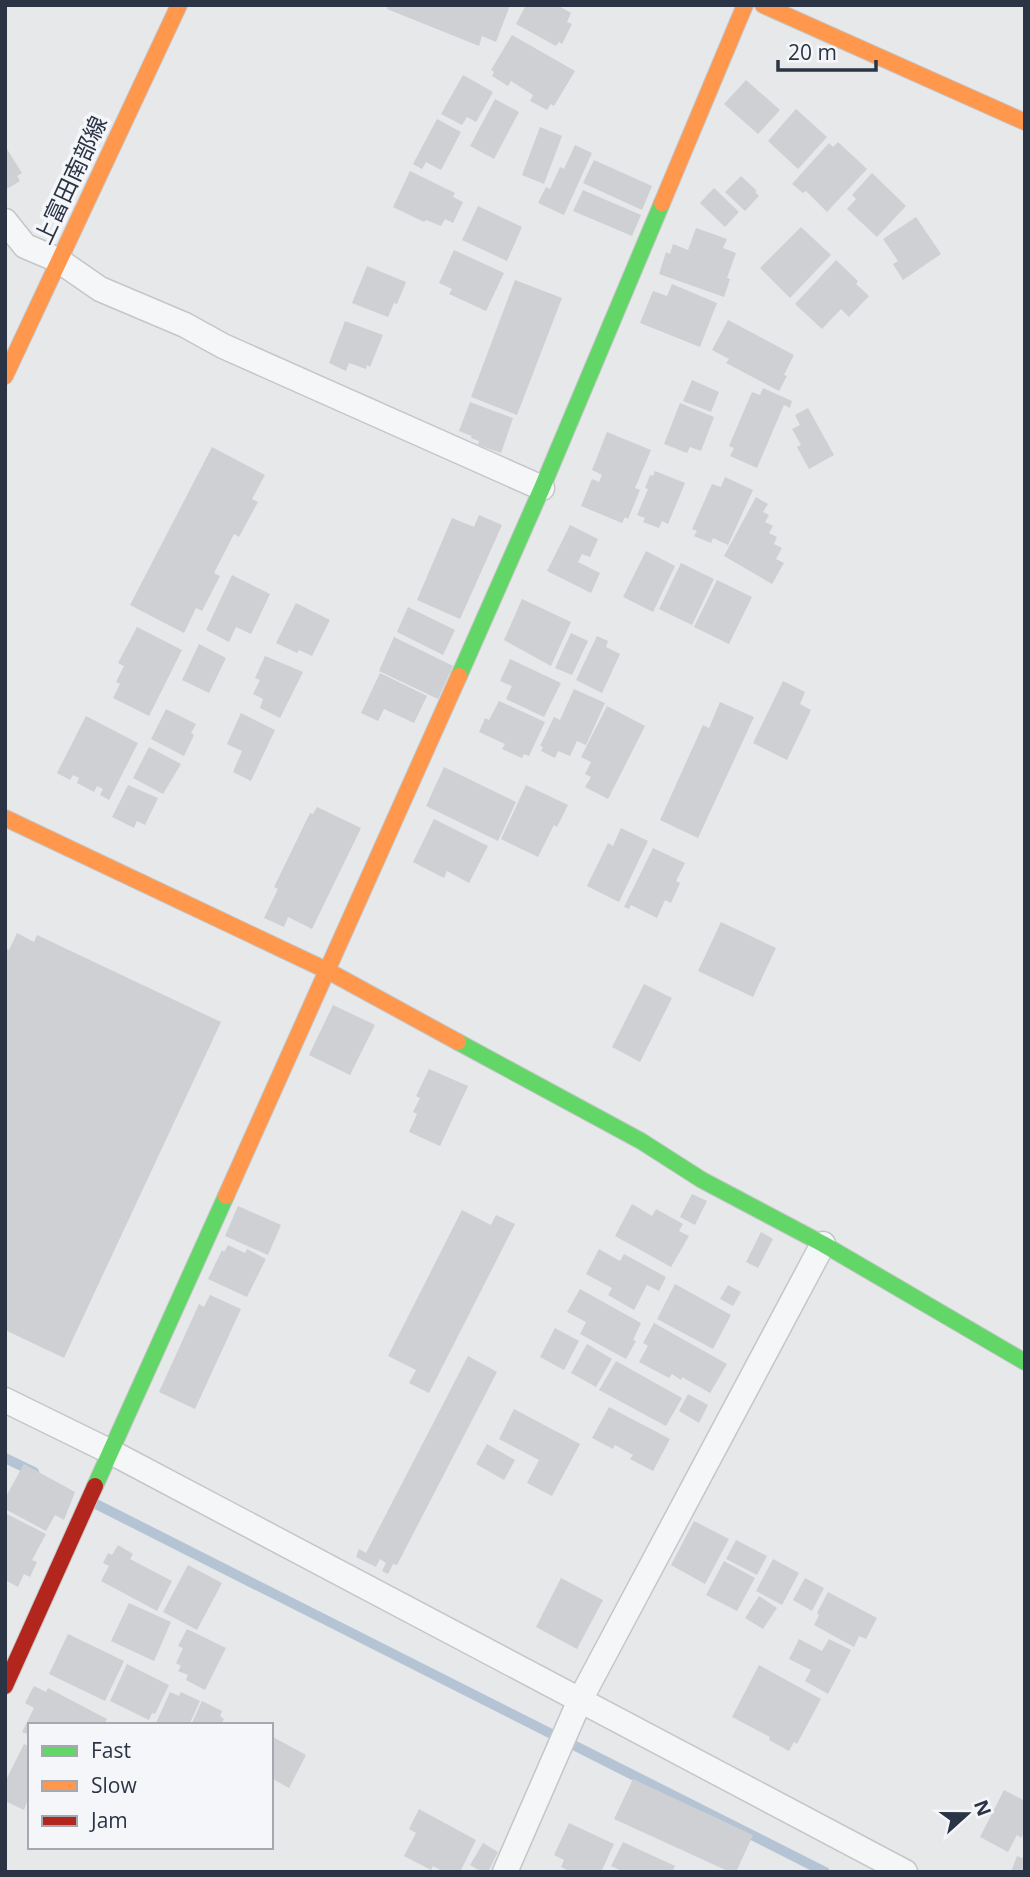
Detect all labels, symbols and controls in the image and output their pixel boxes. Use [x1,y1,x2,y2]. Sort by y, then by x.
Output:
scale bar [778,28,876,72]
text: 20 m [788,38,837,66]
street label: 上富田南部線 [26,110,114,249]
legend [28,1723,273,1849]
text: Fast [91,1736,131,1764]
text: Slow [91,1771,137,1799]
north arrow [932,1779,1002,1849]
text: N [968,1796,998,1820]
text: Jam [89,1806,128,1834]

